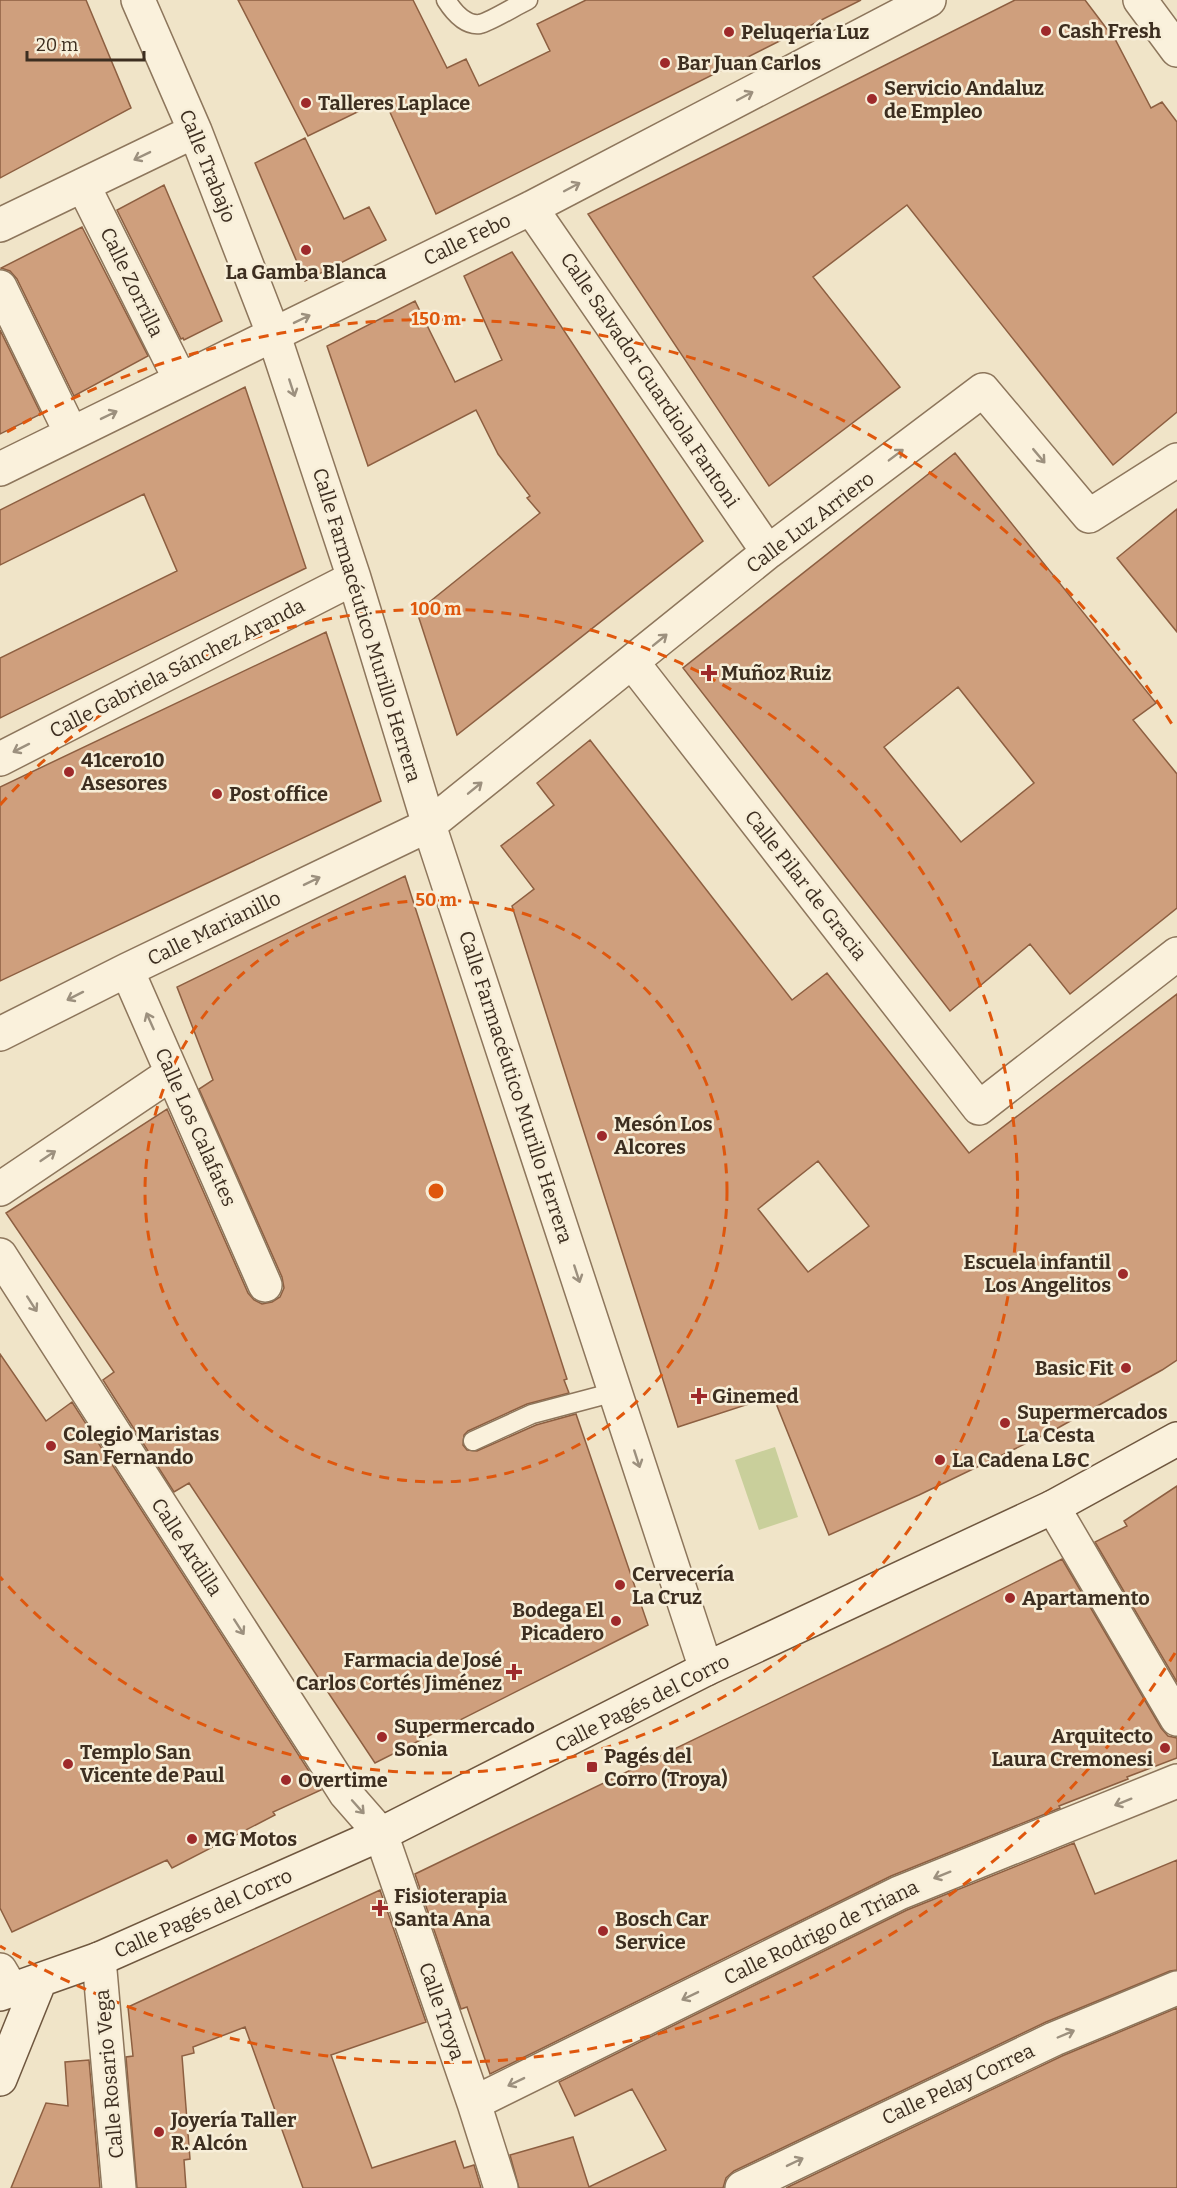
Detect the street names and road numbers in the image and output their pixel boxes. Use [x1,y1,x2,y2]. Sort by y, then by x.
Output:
street label: Calle Trabajo [174,106,242,226]
street label: Calle Febo [419,208,515,270]
street label: Calle Zorrilla [95,223,169,341]
street label: Calle Salvador Guardiola Fantoni [556,248,744,512]
street label: Calle Farmacéutico Murillo Herrera [308,465,426,785]
street label: Calle Luz Arriero [741,466,879,578]
street label: Calle Gabriela Sánchez Aranda [45,593,309,743]
street label: Calle Pilar de Gracia [740,805,872,965]
street label: Calle Marianillo [143,885,285,971]
street label: Calle Farmacéutico Murillo Herrera [454,928,578,1246]
street label: Calle Los Calafates [150,1044,242,1210]
street label: Calle Ardilla [146,1493,228,1601]
street label: Calle Pagés del Corro [551,1649,733,1757]
street label: Calle Pagés del Corro [110,1863,296,1963]
street label: Calle Rodrigo de Triana [720,1874,922,1990]
street label: Calle Troya [414,1959,470,2063]
street label: Calle Rosario Vega [90,1988,128,2160]
street label: Calle Pelay Correa [878,2038,1038,2130]

